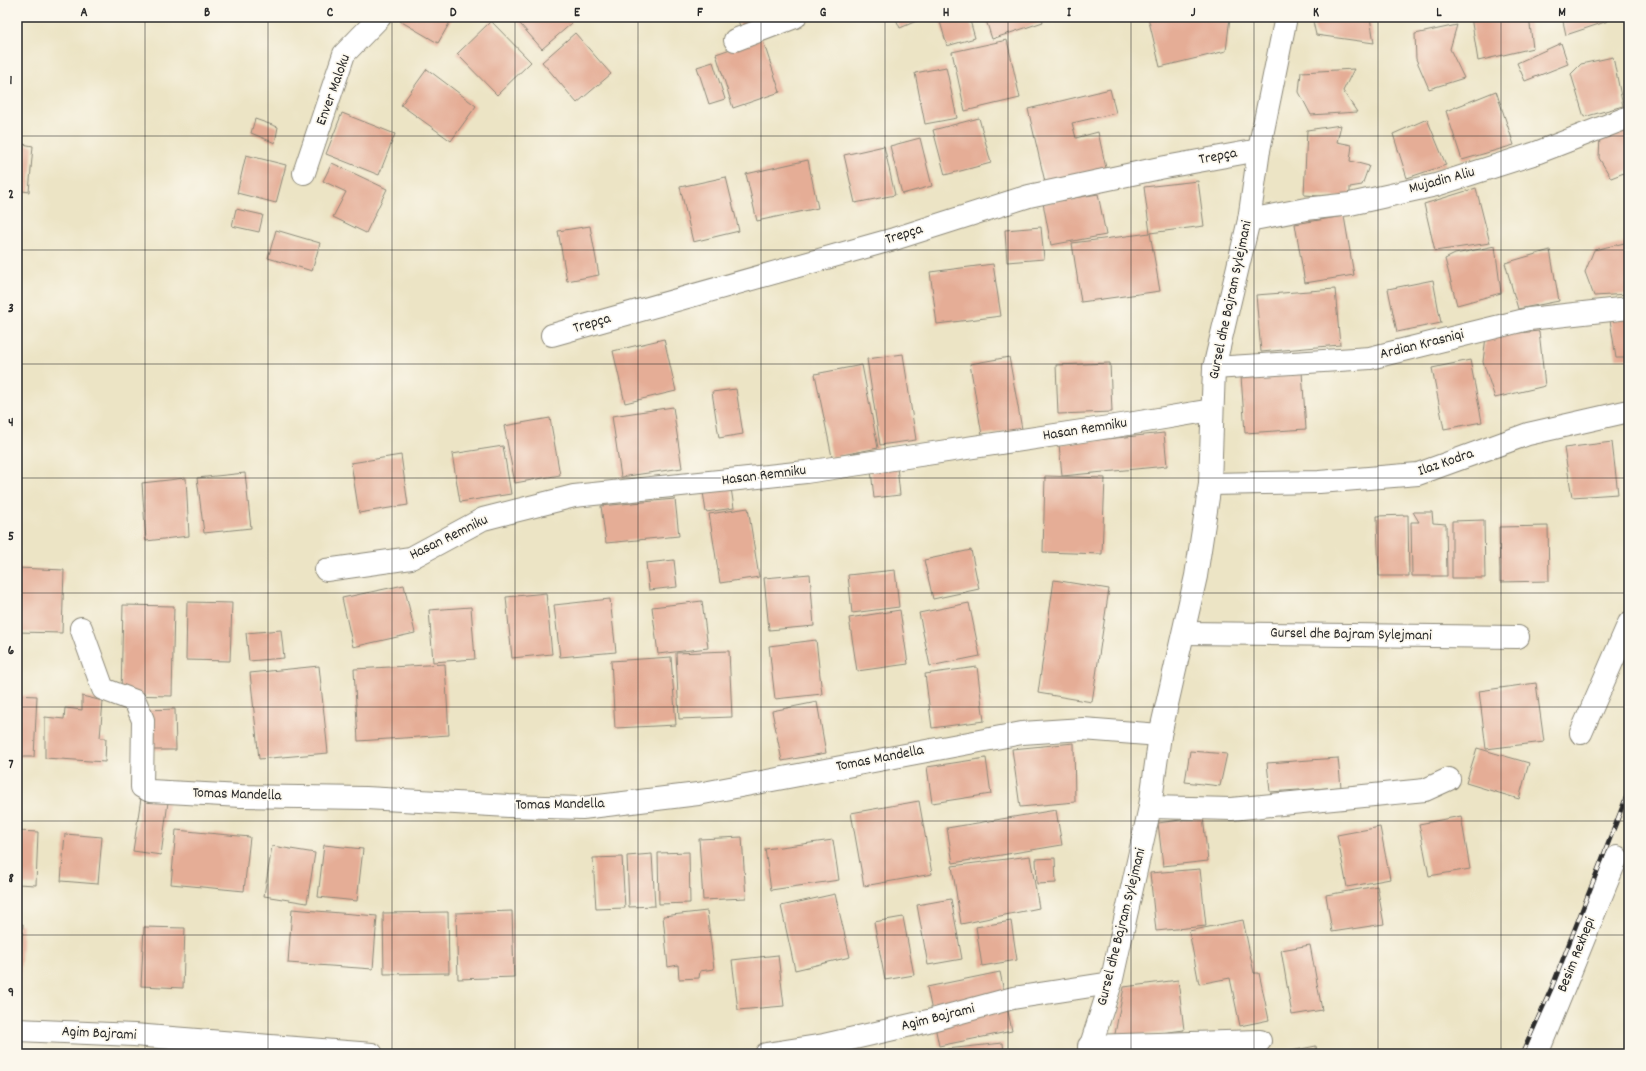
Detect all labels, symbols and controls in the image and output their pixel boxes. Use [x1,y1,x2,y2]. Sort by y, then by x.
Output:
text: A [80,4,88,23]
text: B [204,4,210,23]
text: C [327,4,334,23]
text: D [450,4,457,23]
text: E [574,4,581,23]
text: F [697,4,703,23]
text: G [820,4,827,23]
text: H [943,4,950,23]
text: I [1067,4,1072,23]
text: J [1191,4,1196,23]
text: K [1313,4,1319,23]
text: L [1436,4,1442,23]
text: M [1558,4,1566,23]
street label: Enver Maloku [311,51,357,129]
text: 1 [10,72,13,91]
street label: Trepça [1197,142,1240,171]
street label: Mujadin Aliu [1407,162,1477,200]
text: 2 [8,186,14,205]
street label: Gursel dhe Bajram Sylejmani [1203,218,1259,381]
street label: Trepça [883,219,926,251]
text: 3 [8,300,14,319]
street label: Trepça [571,308,614,340]
street label: Ardian Krasniqi [1378,324,1467,366]
street label: Hasan Remniku [1041,412,1129,448]
text: 4 [8,414,14,433]
street label: Ilaz Kodra [1415,443,1478,483]
street label: Hasan Remniku [721,460,807,492]
street label: Hasan Remniku [406,509,492,567]
text: 5 [8,528,14,547]
street label: Gursel dhe Bajram Sylejmani [1270,623,1432,647]
text: 6 [8,642,15,661]
street label: Tomas Mandella [834,740,927,778]
text: 7 [9,756,14,775]
street label: Tomas Mandella [192,782,283,808]
street label: Tomas Mandella [515,793,606,817]
street label: Gursel dhe Bajram Sylejmani [1092,846,1152,1008]
text: 8 [8,870,14,889]
street label: Besim Rexhepi [1552,914,1602,996]
text: 9 [8,984,14,1003]
street label: Agim Bajrami [899,998,977,1038]
street label: Agim Bajrami [61,1021,137,1047]

